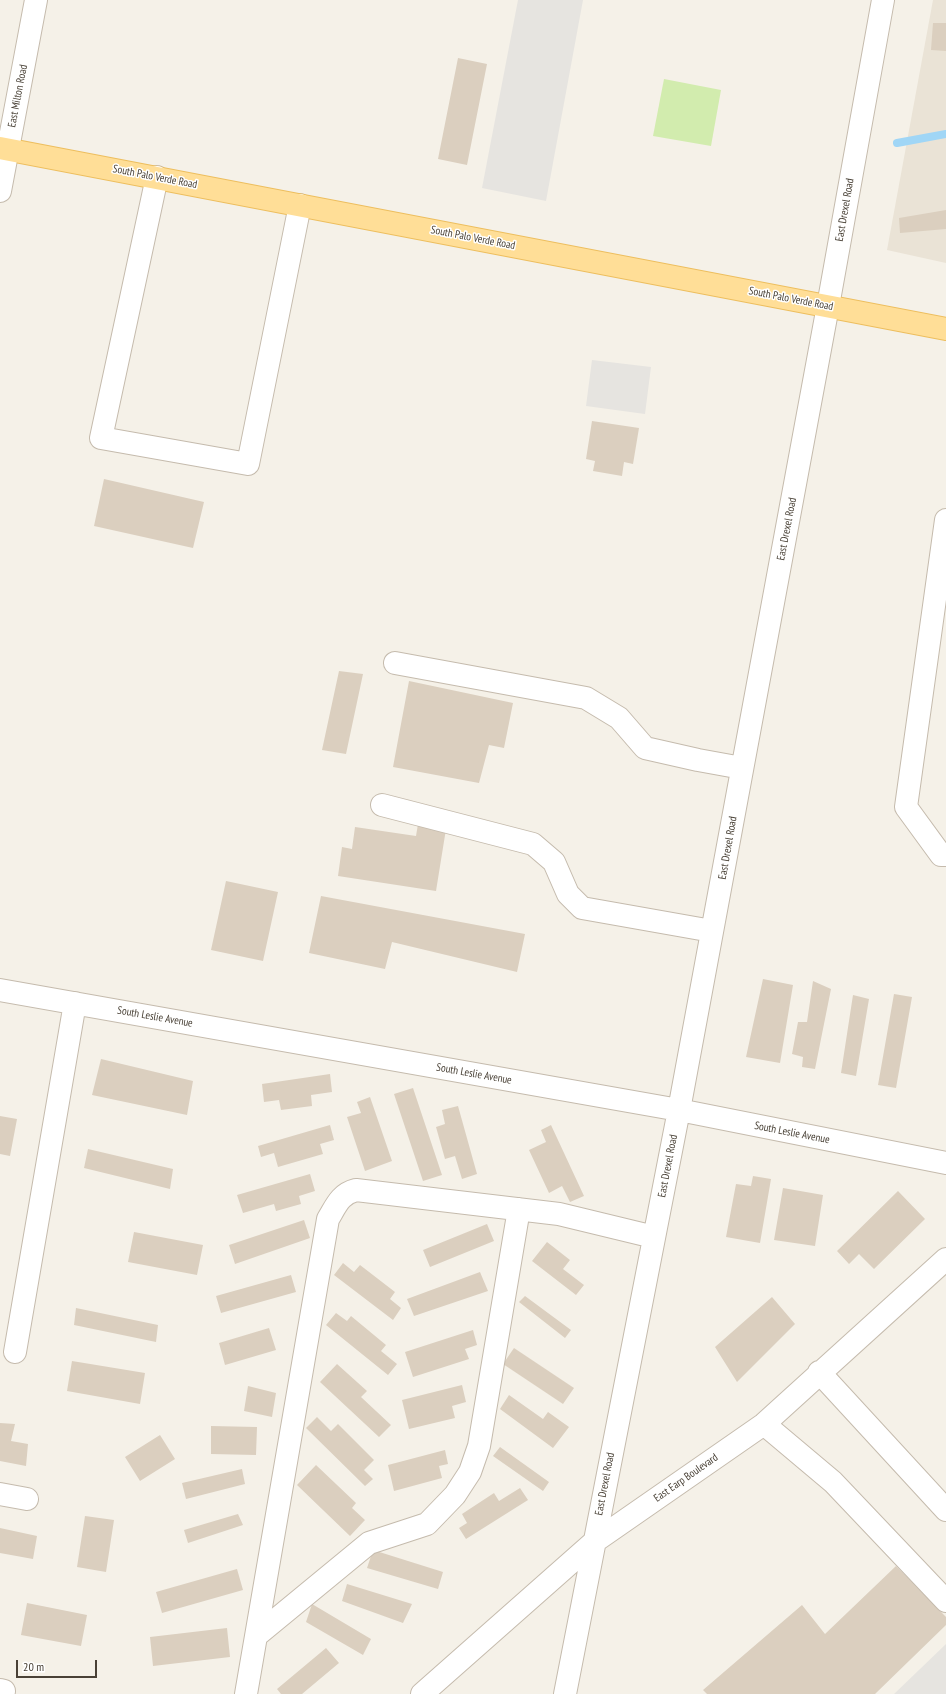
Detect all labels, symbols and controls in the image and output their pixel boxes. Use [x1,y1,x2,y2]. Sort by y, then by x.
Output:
street label: East Milton Road [5,63,31,129]
street label: South Palo Verde Road [112,162,198,192]
street label: East Drexel Road [833,177,857,243]
street label: South Palo Verde Road [430,223,516,253]
street label: South Palo Verde Road [748,284,834,314]
street label: East Drexel Road [774,496,800,562]
street label: East Drexel Road [716,815,740,881]
street label: South Leslie Avenue [116,1004,194,1030]
street label: South Leslie Avenue [435,1061,513,1087]
street label: South Leslie Avenue [753,1119,831,1147]
street label: East Drexel Road [655,1133,681,1199]
street label: East Drexel Road [592,1451,618,1517]
street label: East Earp Boulevard [651,1451,721,1505]
scale bar [18,1652,99,1678]
text: 20 m [23,1659,44,1674]

